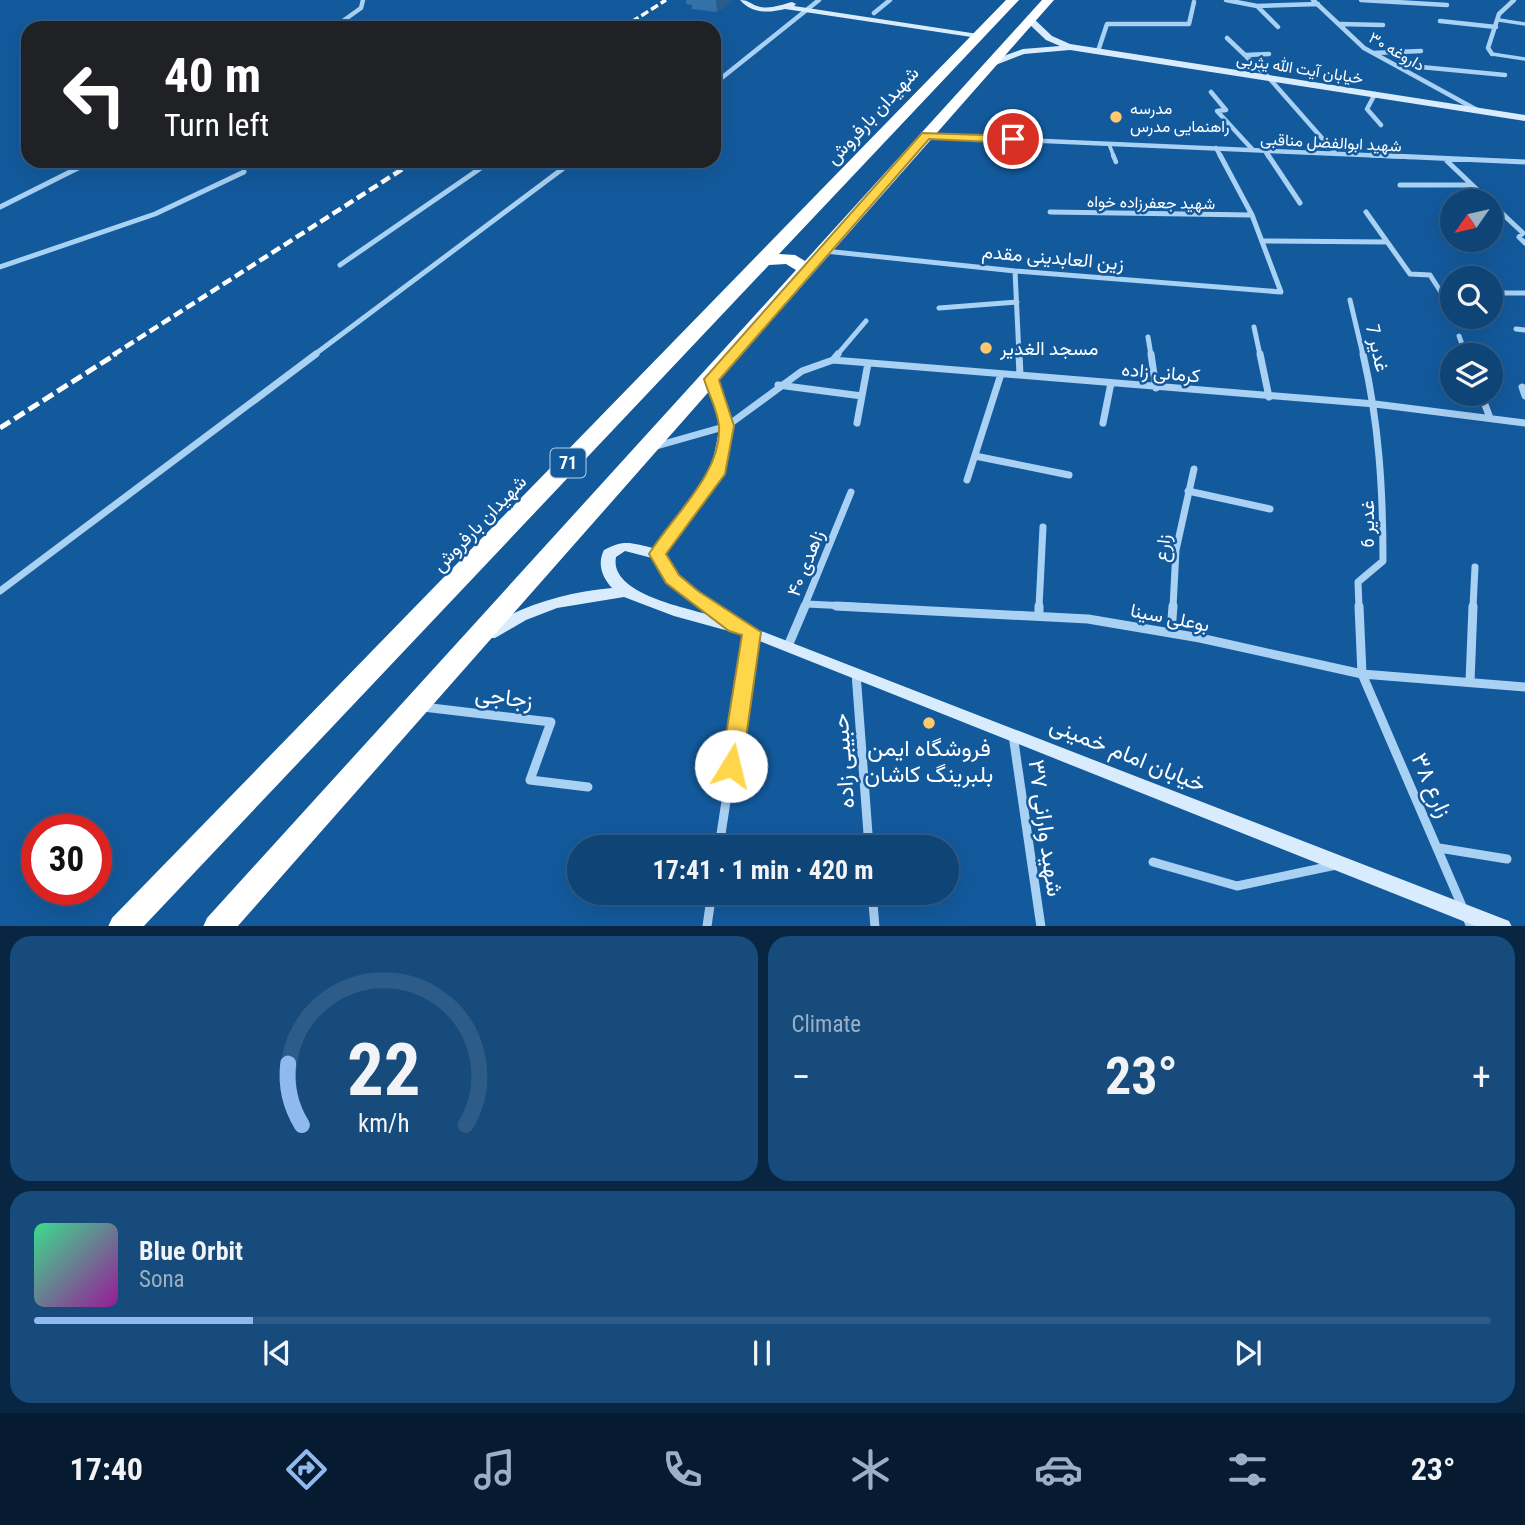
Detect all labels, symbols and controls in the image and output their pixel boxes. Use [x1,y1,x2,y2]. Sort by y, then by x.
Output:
street label: داروغه ۳۰ [1365,28,1428,76]
text: 40 m [164,47,261,104]
icon: left [49,49,140,140]
street label: خیابان آیت الله یثربی [1235,49,1365,89]
street label: شهیدان بارفروش [821,62,924,169]
place label: مدرسه راهنمایی مدرس [1130,99,1229,137]
text: Turn left [164,106,269,144]
pin [983,109,1043,169]
marker: مدرسه راهنمایی مدرس [1108,109,1124,125]
icon: arrive [994,120,1032,158]
street label: شهید ابوالفضل مناقبی [1260,129,1402,157]
north arrow [1440,189,1503,252]
map controls [1440,189,1503,406]
street label: شهید جعفرزاده خواه [1087,192,1215,214]
street label: زین العابدینی مقدم [981,240,1125,276]
button: search [1440,266,1503,329]
street label: غدیر 7 [1361,322,1394,374]
place label: مسجد الغدیر [999,337,1098,360]
marker: مسجد الغدیر [978,340,994,356]
button: layers [1440,343,1503,406]
street label: کرمانی زاده [1121,358,1201,387]
road number: 71 [550,448,586,477]
street label: شهیدان بارفروش [427,470,531,576]
street label: غدیر 6 [1356,500,1379,548]
street label: زاهدی ۴۰ [782,527,829,600]
street label: زارع [1149,533,1177,563]
street label: بوعلی سینا [1128,599,1211,636]
street label: زجاجی [473,681,534,715]
street label: خیابان امام خمینی [1046,711,1210,799]
street label: حبیبی زاده [827,712,861,809]
marker: فروشگاه ایمن بلبرینگ کاشان [921,715,937,731]
position arrow [694,729,768,803]
place label: فروشگاه ایمن بلبرینگ کاشان [865,735,993,789]
street label: زارع ۳۸ [1404,749,1458,822]
street label: شهید وارانی ۳۷ [1022,758,1068,898]
speed limit sign: 30 [21,814,112,905]
text: 17:41 · 1 min · 420 m [653,855,873,885]
text: Climate [792,1011,861,1038]
text: 22 [347,1027,421,1113]
text: 23° [1105,1046,1178,1107]
text: − [792,1055,811,1099]
text: + [1472,1055,1491,1099]
text: km/h [358,1108,409,1137]
text: Blue Orbit [139,1236,243,1266]
text: Sona [139,1266,185,1293]
icon: previous [258,1334,296,1372]
icon: pause [743,1334,781,1372]
icon: next [1229,1334,1267,1372]
icon: directions [282,1445,331,1494]
icon: music [470,1445,519,1494]
icon: phone [658,1445,707,1494]
icon: climate [846,1445,895,1494]
icon: car [1034,1445,1083,1494]
icon: filters [1223,1445,1272,1494]
text: 17:40 [70,1450,143,1488]
text: 23° [1411,1450,1455,1488]

